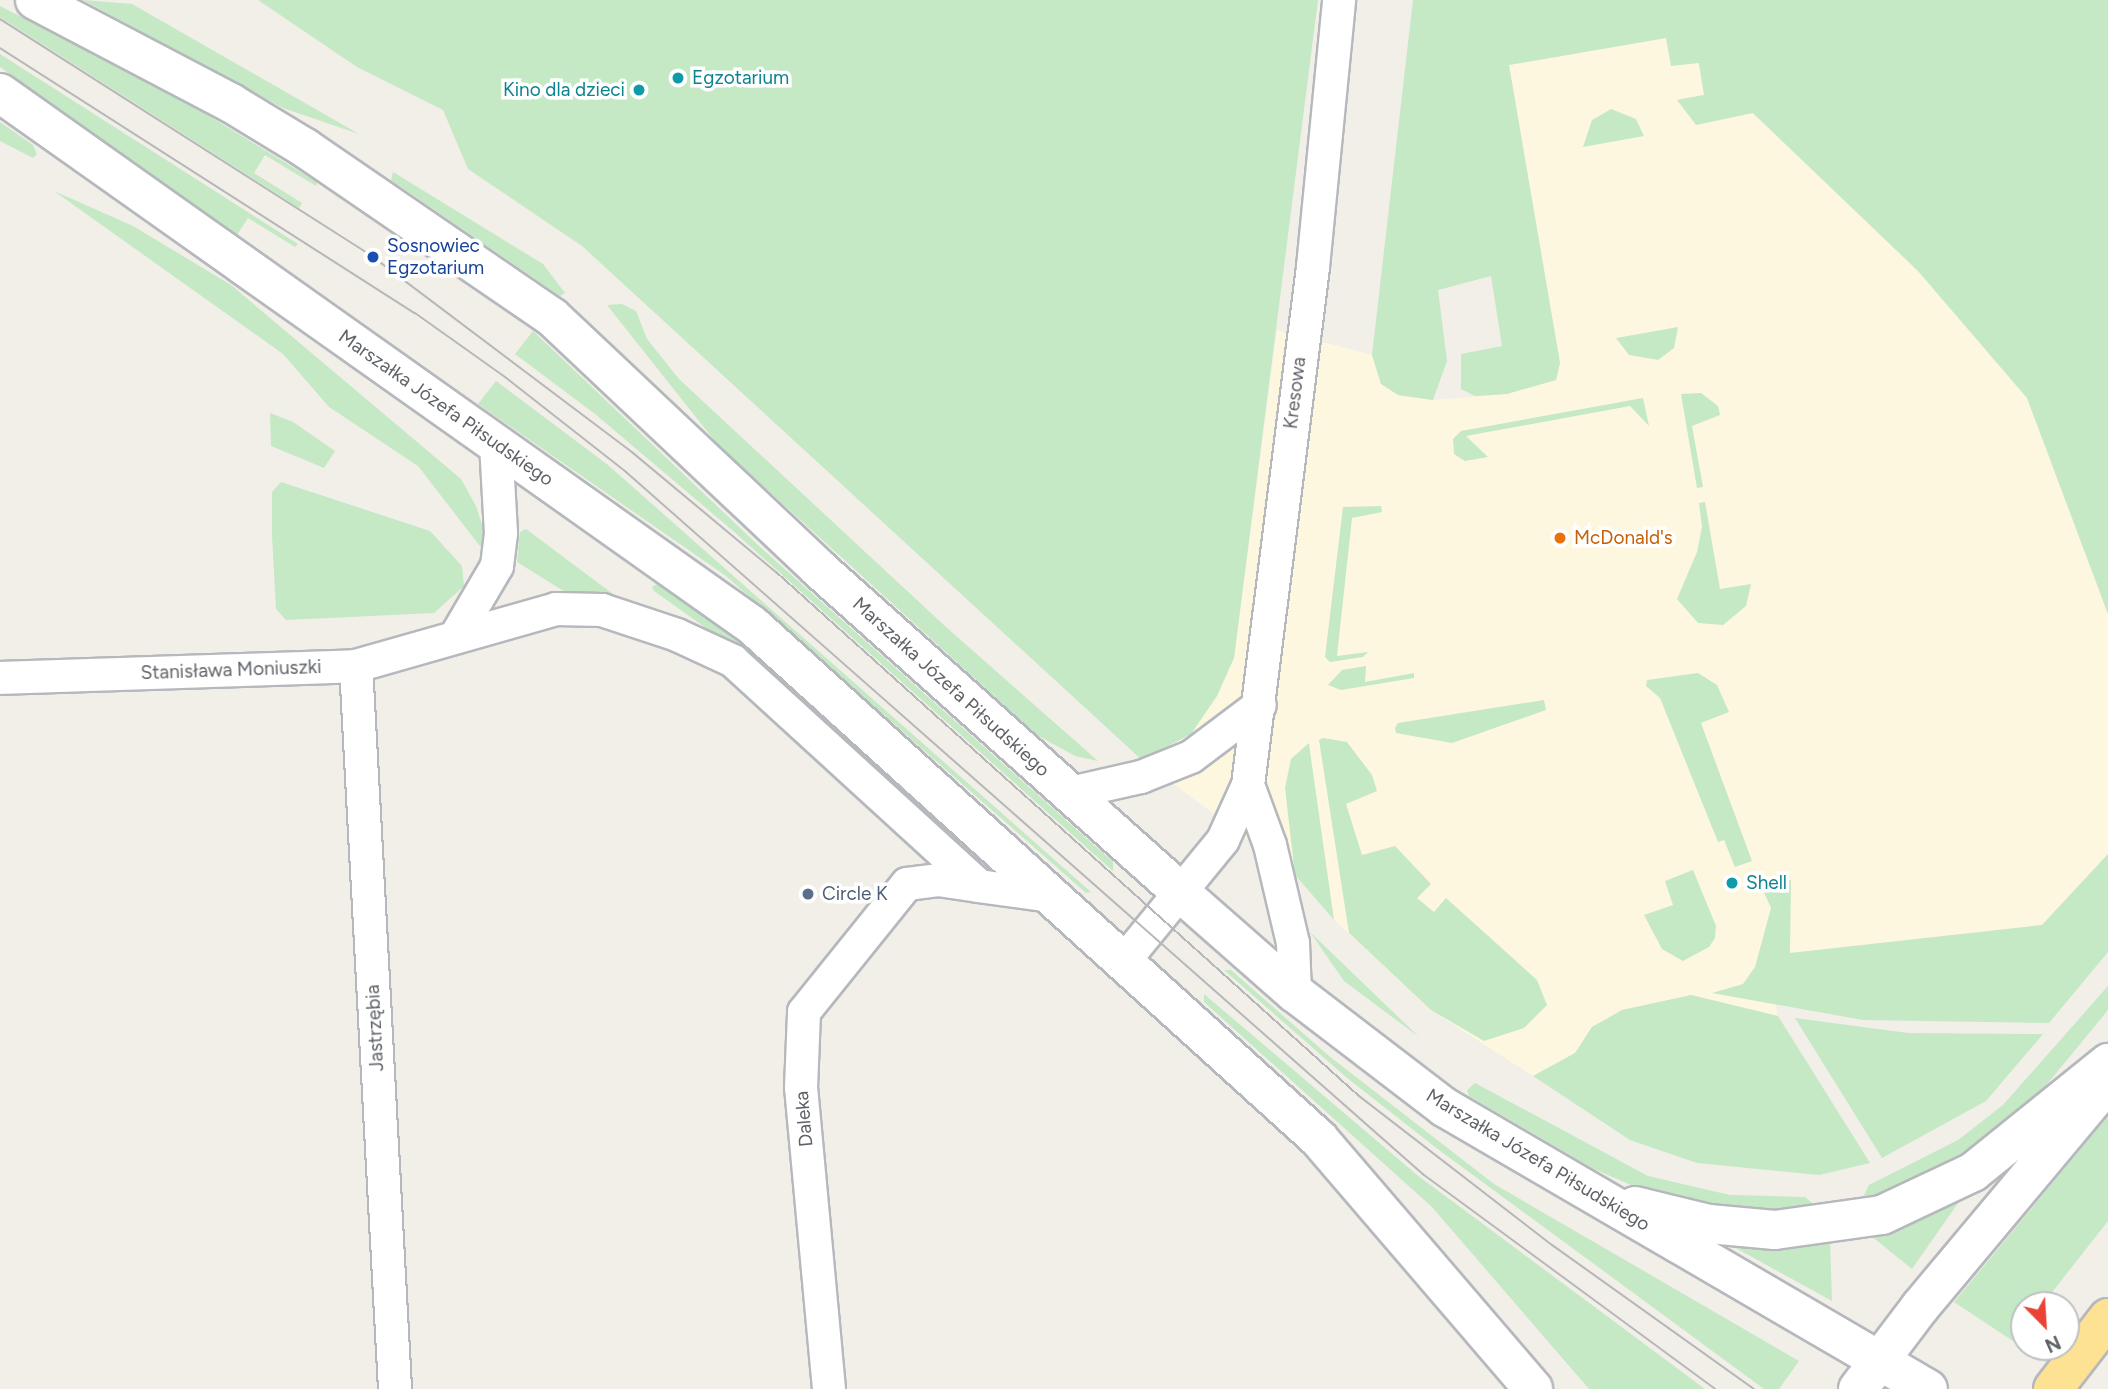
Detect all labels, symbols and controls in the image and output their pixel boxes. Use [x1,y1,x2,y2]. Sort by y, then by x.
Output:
place label: Egzotarium [692,67,789,89]
marker: Egzotarium [670,70,686,86]
place label: Kino dla dzieci [503,79,625,101]
marker: Kino dla dzieci [631,82,647,98]
place label: Sosnowiec Egzotarium [387,235,484,279]
marker: Sosnowiec Egzotarium [365,249,381,265]
street label: Marszałka Józefa Piłsudskiego [334,325,558,491]
street label: Kresowa [1279,356,1311,430]
place label: McDonald's [1574,527,1673,549]
marker: McDonald's [1552,530,1568,546]
street label: Marszałka Józefa Piłsudskiego [848,593,1054,781]
street label: Stanisława Moniuszki [140,655,322,685]
place label: Shell [1746,872,1787,894]
marker: Shell [1724,875,1740,891]
place label: Circle K [822,883,888,905]
marker: Circle K [800,886,816,902]
street label: Jastrzębia [361,984,389,1072]
street label: Marszałka Józefa Piłsudskiego [1422,1084,1654,1236]
street label: Daleka [790,1090,818,1148]
north arrow [2010,1291,2080,1361]
text: N [2042,1330,2064,1357]

